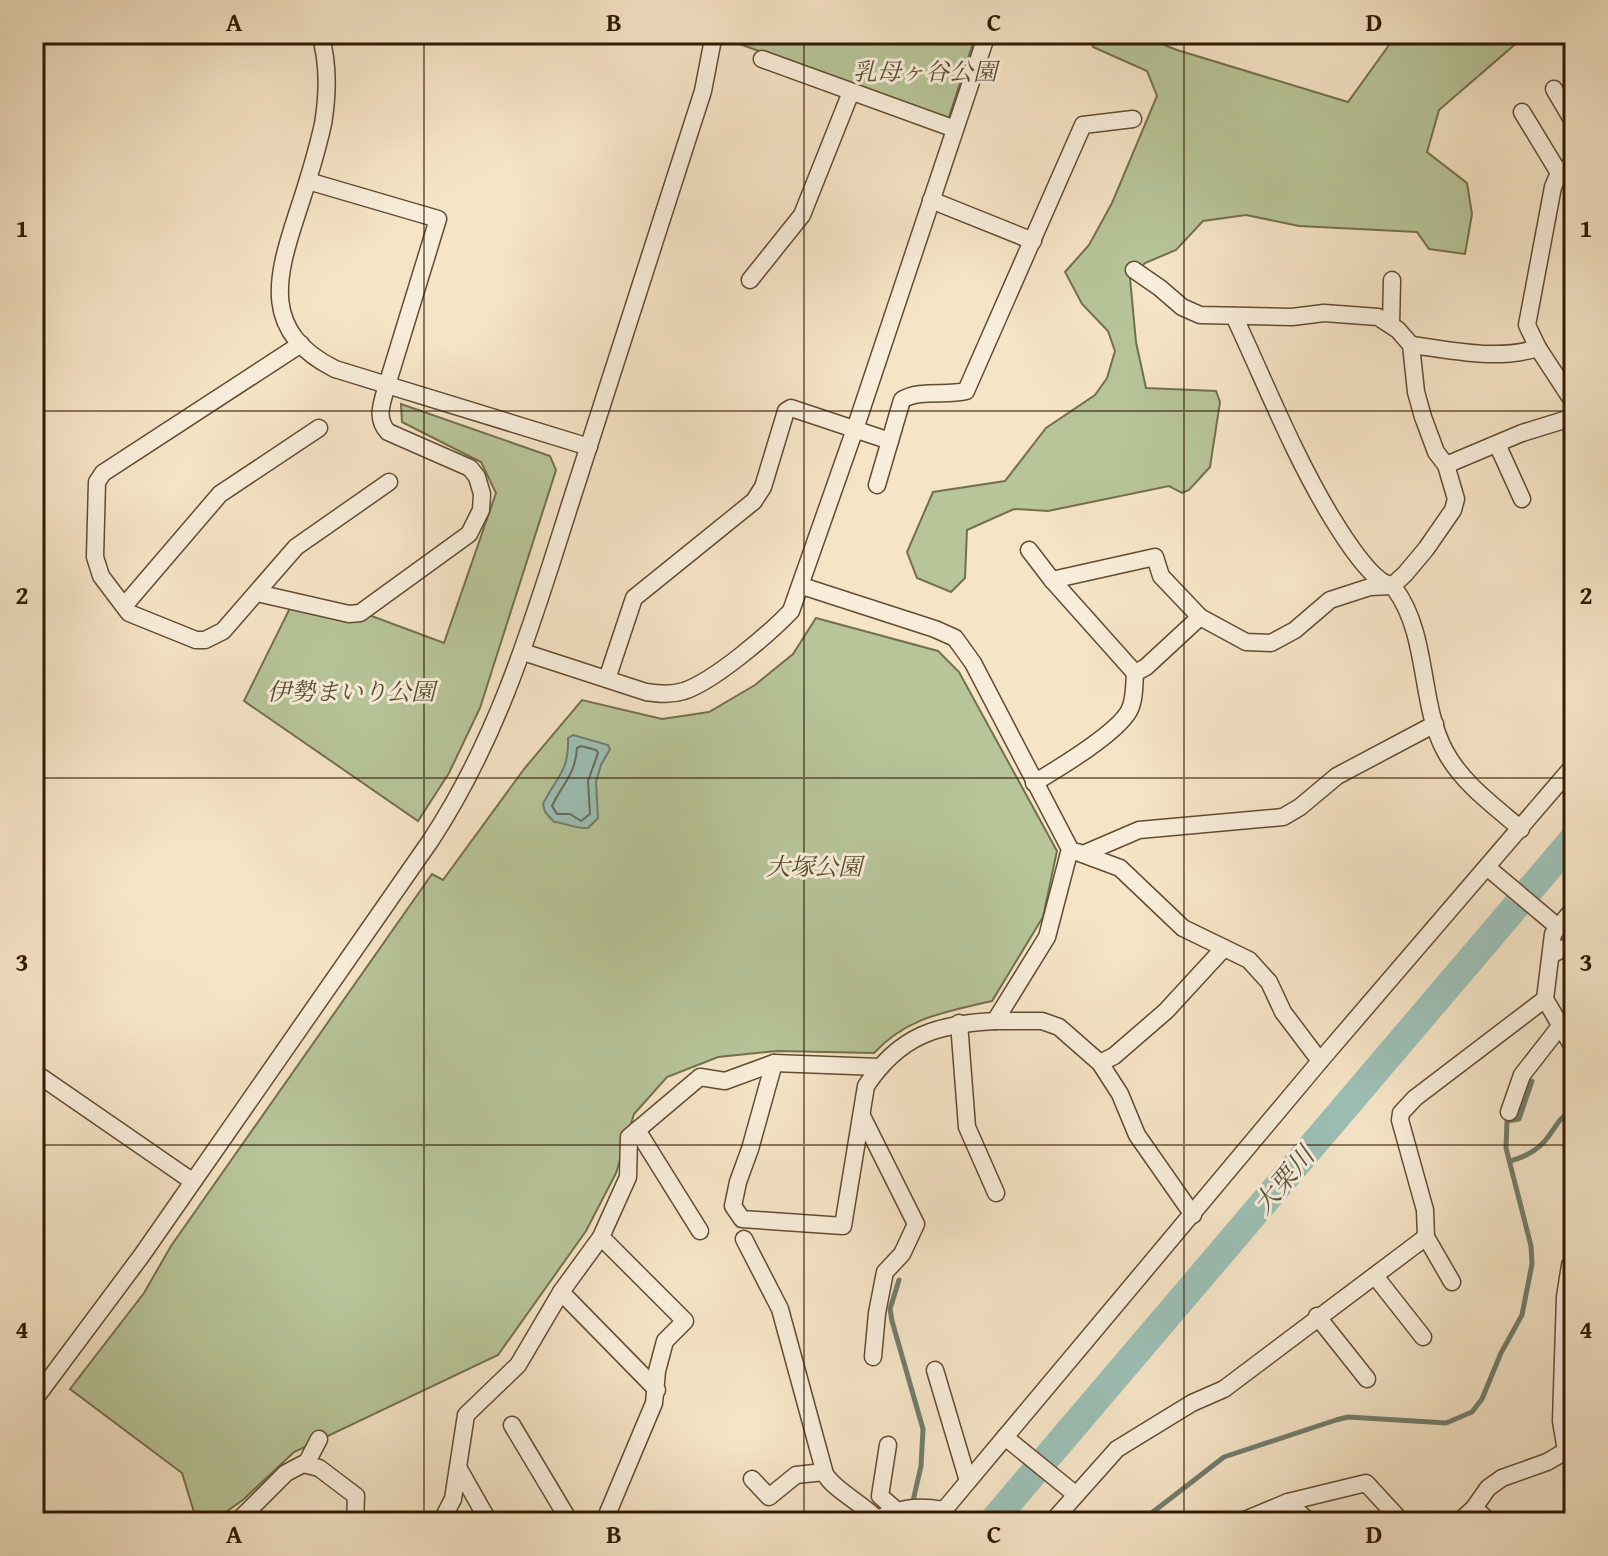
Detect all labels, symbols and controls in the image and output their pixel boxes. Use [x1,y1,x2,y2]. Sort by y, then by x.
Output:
text: A [226,2,243,41]
text: B [606,2,622,41]
text: C [987,2,1001,41]
text: D [1366,2,1382,41]
park label: 乳母ヶ谷公園 [853,54,1001,89]
text: 1 [15,208,29,247]
text: 1 [1579,208,1593,247]
text: 2 [15,575,29,614]
text: 2 [1579,575,1593,614]
park label: 伊勢まいり公園 [267,674,439,709]
park label: 大塚公園 [766,849,866,884]
text: 3 [15,942,29,981]
text: 3 [1579,942,1593,981]
water label: 大栗川 [1243,1135,1325,1222]
text: 4 [15,1309,29,1348]
text: 4 [1579,1309,1593,1348]
text: A [226,1514,243,1553]
text: B [606,1514,622,1553]
text: C [987,1514,1001,1553]
text: D [1366,1514,1382,1553]

